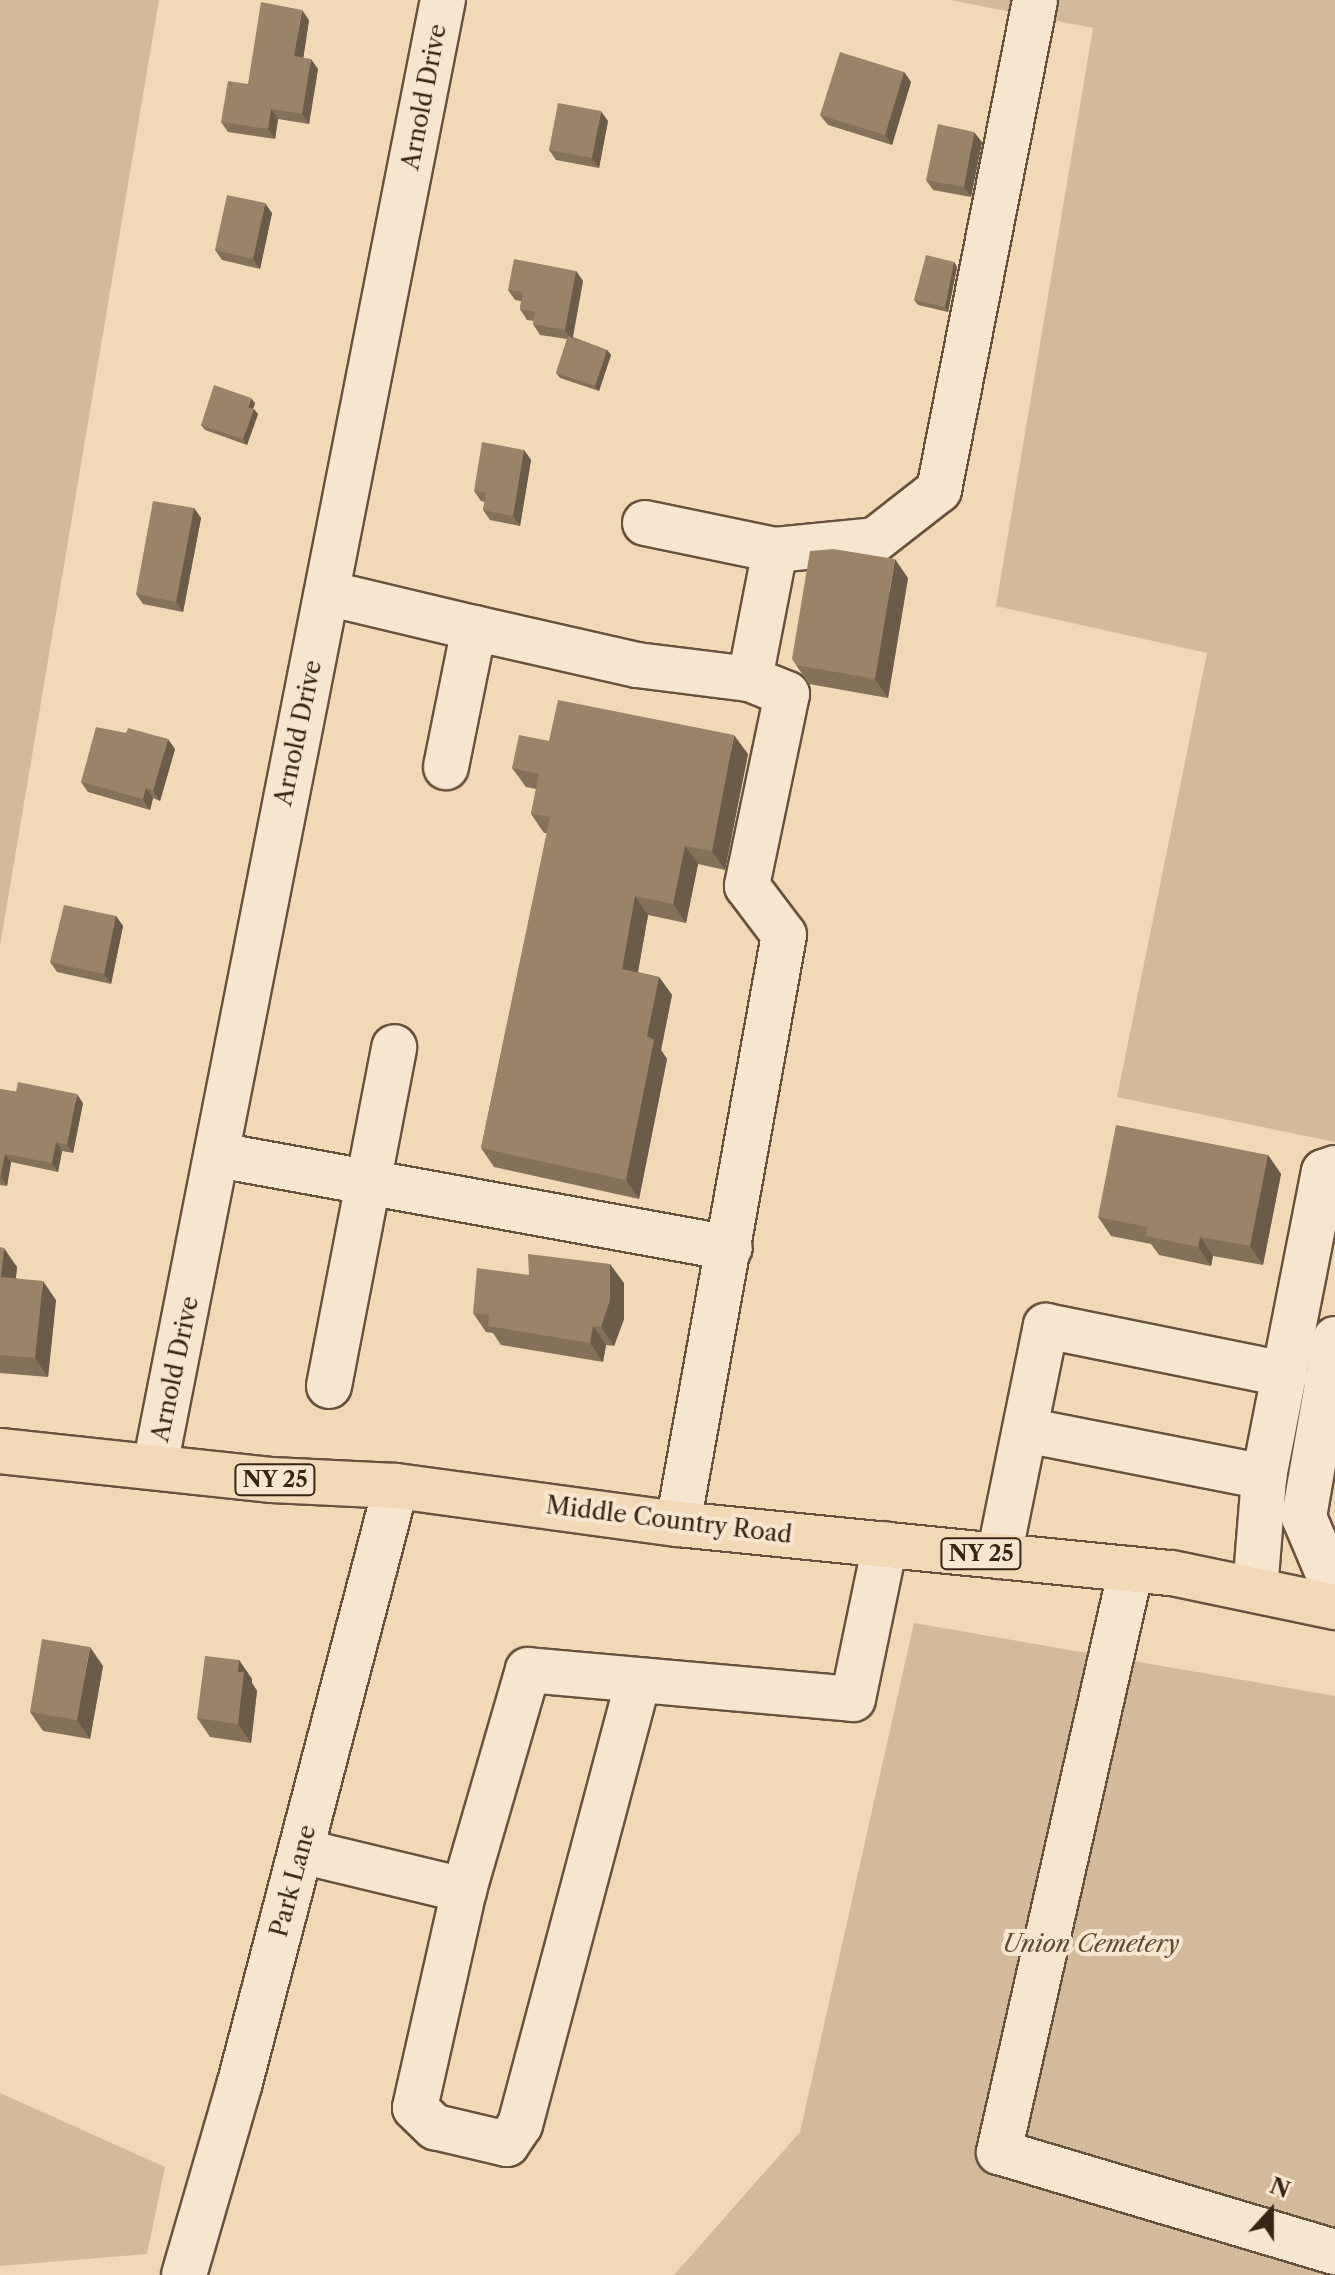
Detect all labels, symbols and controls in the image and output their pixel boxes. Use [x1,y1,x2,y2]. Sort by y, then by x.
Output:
street label: Arnold Drive [396,22,452,172]
street label: Arnold Drive [269,658,327,808]
street label: Arnold Drive [146,1294,204,1444]
road number: NY 25 [233,1462,317,1498]
street label: Middle Country Road [544,1491,794,1549]
road number: NY 25 [939,1536,1023,1572]
street label: Park Lane [264,1822,322,1940]
park label: Union Cemetery [1002,1930,1180,1958]
north arrow [1231,2171,1311,2251]
text: N [1266,2172,1294,2204]

